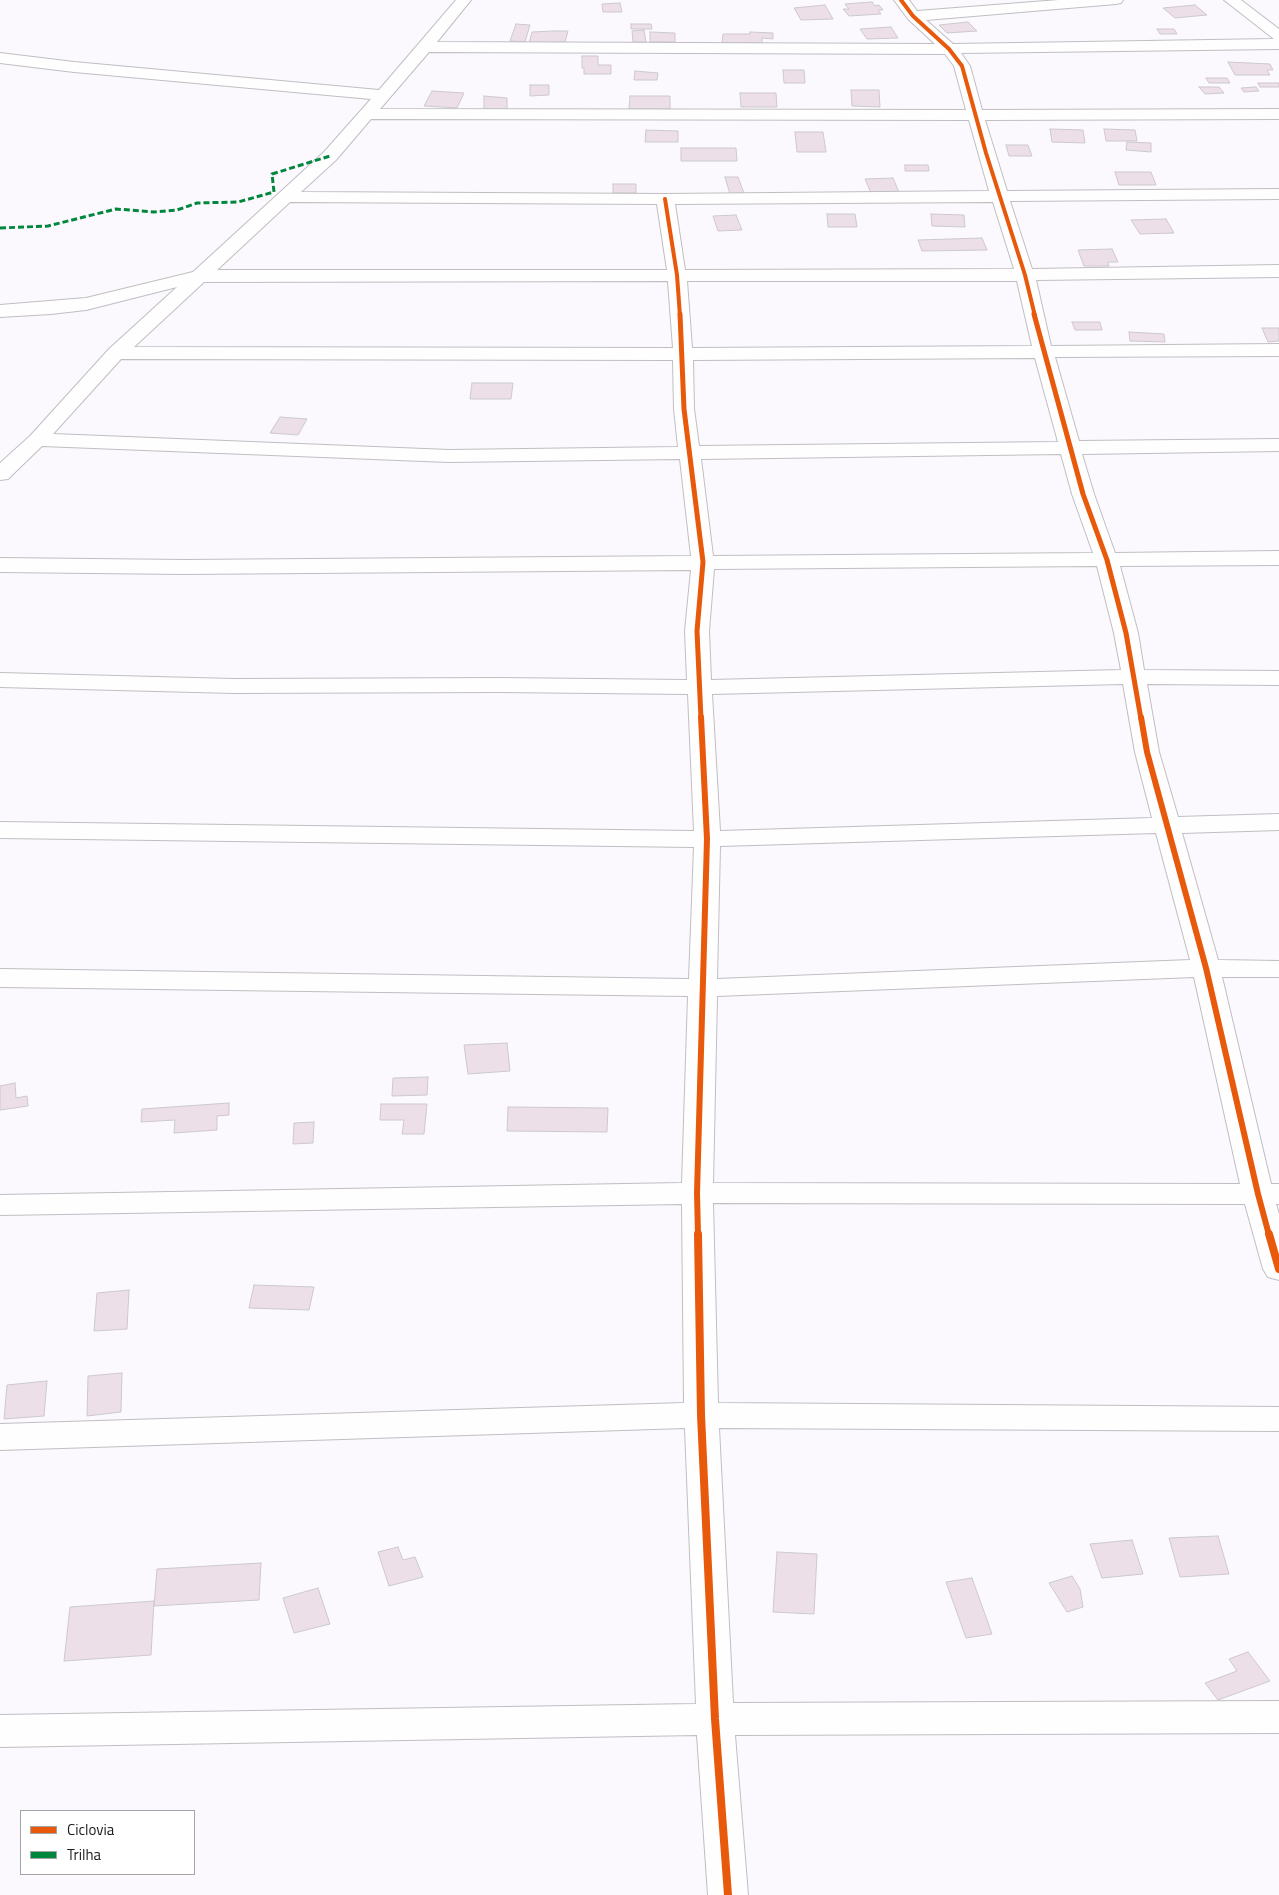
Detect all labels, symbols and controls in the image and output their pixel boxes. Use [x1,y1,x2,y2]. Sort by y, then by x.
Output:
legend [20,1810,195,1875]
text: Ciclovia [67,1818,114,1841]
text: Trilha [67,1843,101,1866]

